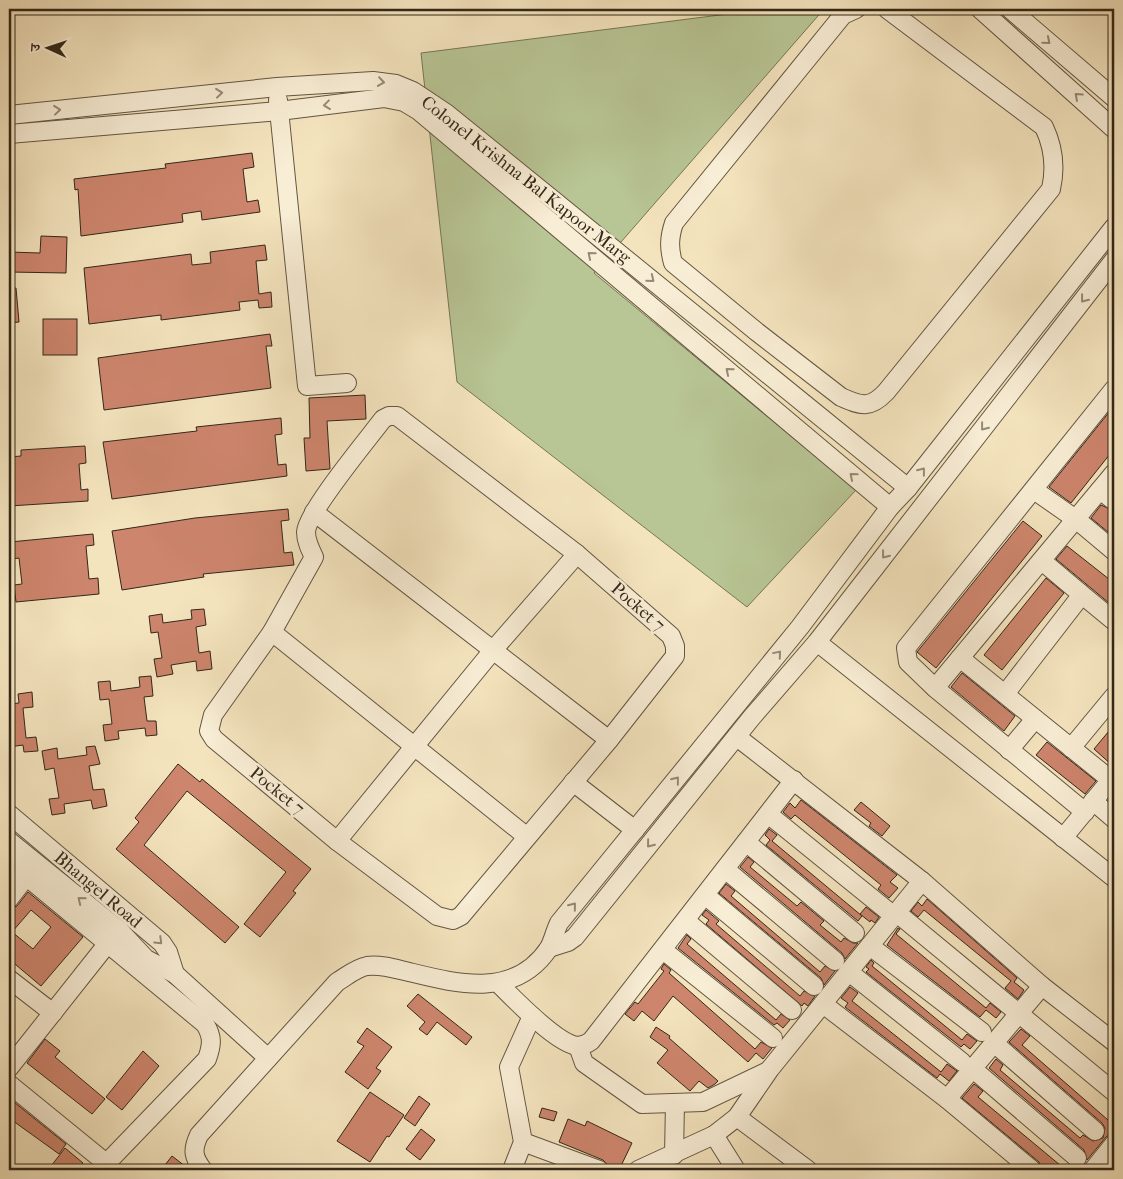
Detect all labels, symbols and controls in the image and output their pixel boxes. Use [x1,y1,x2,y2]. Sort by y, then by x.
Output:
north arrow [22,22,72,72]
one-way arrow [1042,35,1051,44]
text: उ [27,42,44,52]
one-way arrow [377,76,385,87]
one-way arrow [215,88,223,99]
street label: Colonel Krishna Bal Kapoor Marg [417,92,635,269]
one-way arrow [1074,93,1083,102]
one-way arrow [322,99,330,110]
one-way arrow [54,105,62,116]
one-way arrow [588,253,597,261]
one-way arrow [646,273,655,282]
one-way arrow [1082,293,1090,302]
one-way arrow [725,368,734,377]
one-way arrow [982,421,990,430]
one-way arrow [916,468,924,477]
one-way arrow [850,473,859,481]
one-way arrow [882,549,890,558]
street label: Pocket 7 [607,578,669,636]
one-way arrow [773,651,781,660]
street label: Pocket 7 [245,763,309,820]
one-way arrow [670,777,678,786]
one-way arrow [647,838,655,847]
street label: Bhangel Road [50,847,146,933]
one-way arrow [78,897,87,905]
one-way arrow [568,903,576,912]
one-way arrow [153,935,162,944]

